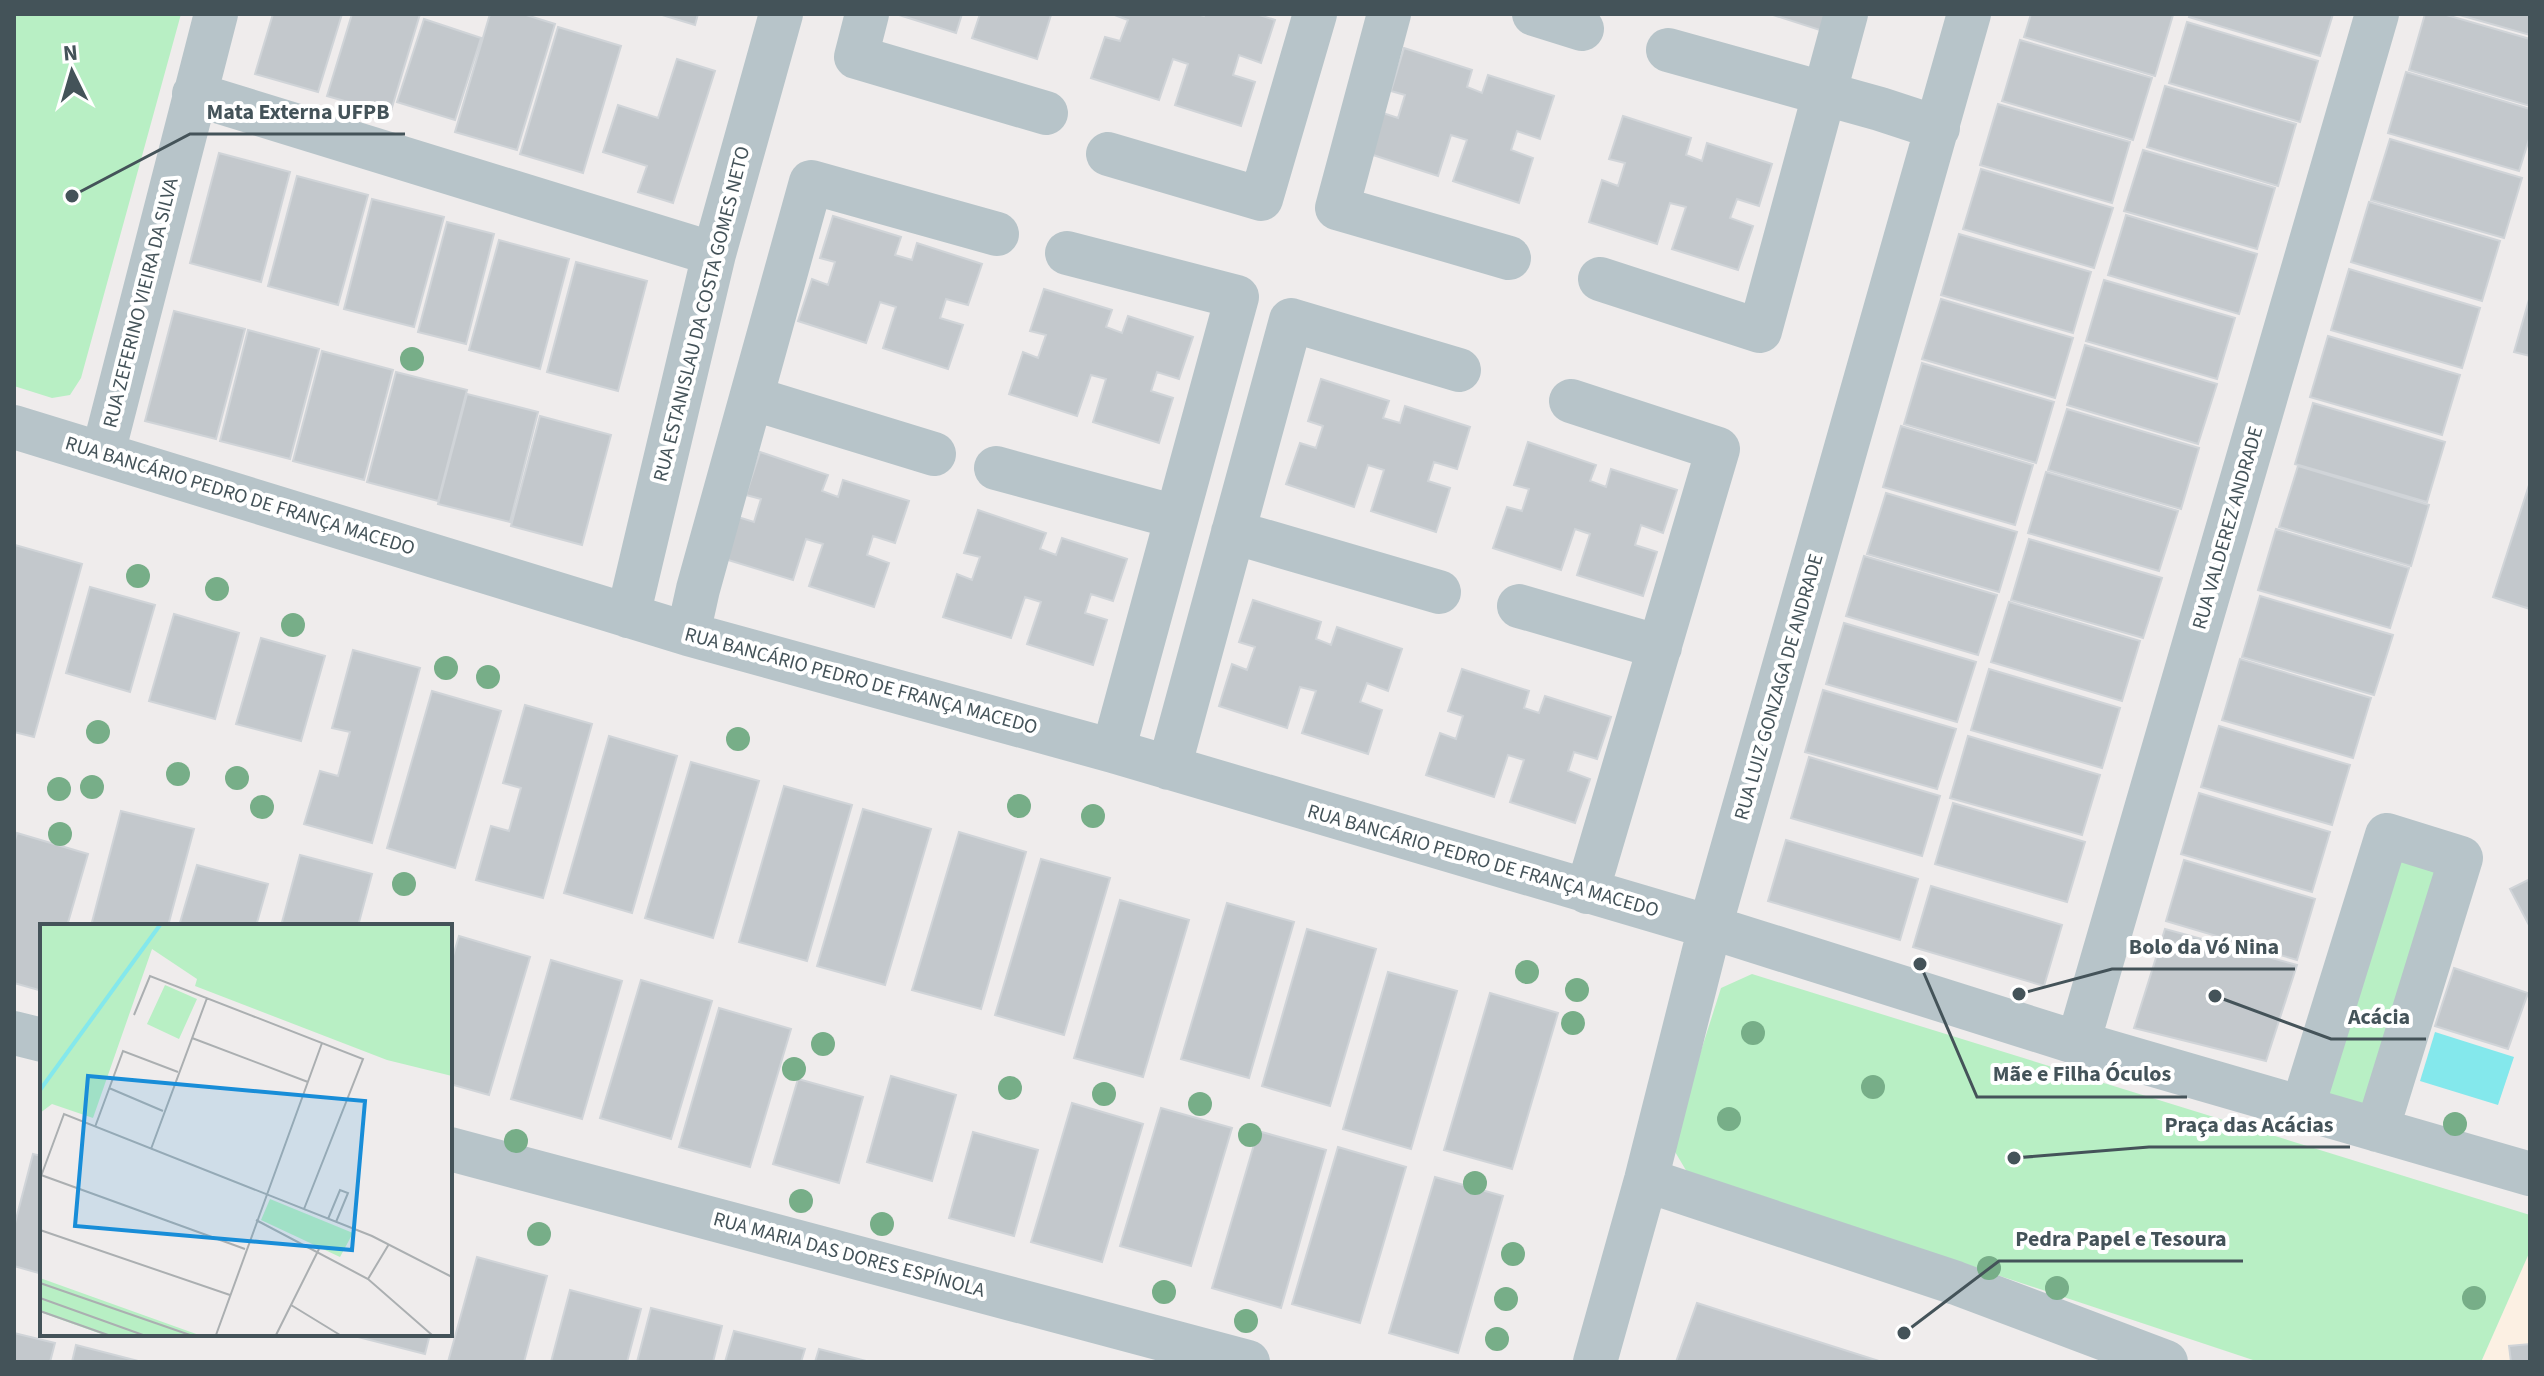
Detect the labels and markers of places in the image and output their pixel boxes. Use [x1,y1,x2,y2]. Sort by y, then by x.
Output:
callout: Mata Externa UFPB [190,88,405,134]
callout: Bolo da Vó Nina [2112,923,2295,969]
callout: Acácia [2331,993,2426,1039]
callout: Mãe e Filha Óculos [1977,1051,2187,1097]
callout: Praça das Acácias [2149,1101,2350,1147]
callout: Pedra Papel e Tesoura [1999,1215,2243,1261]

